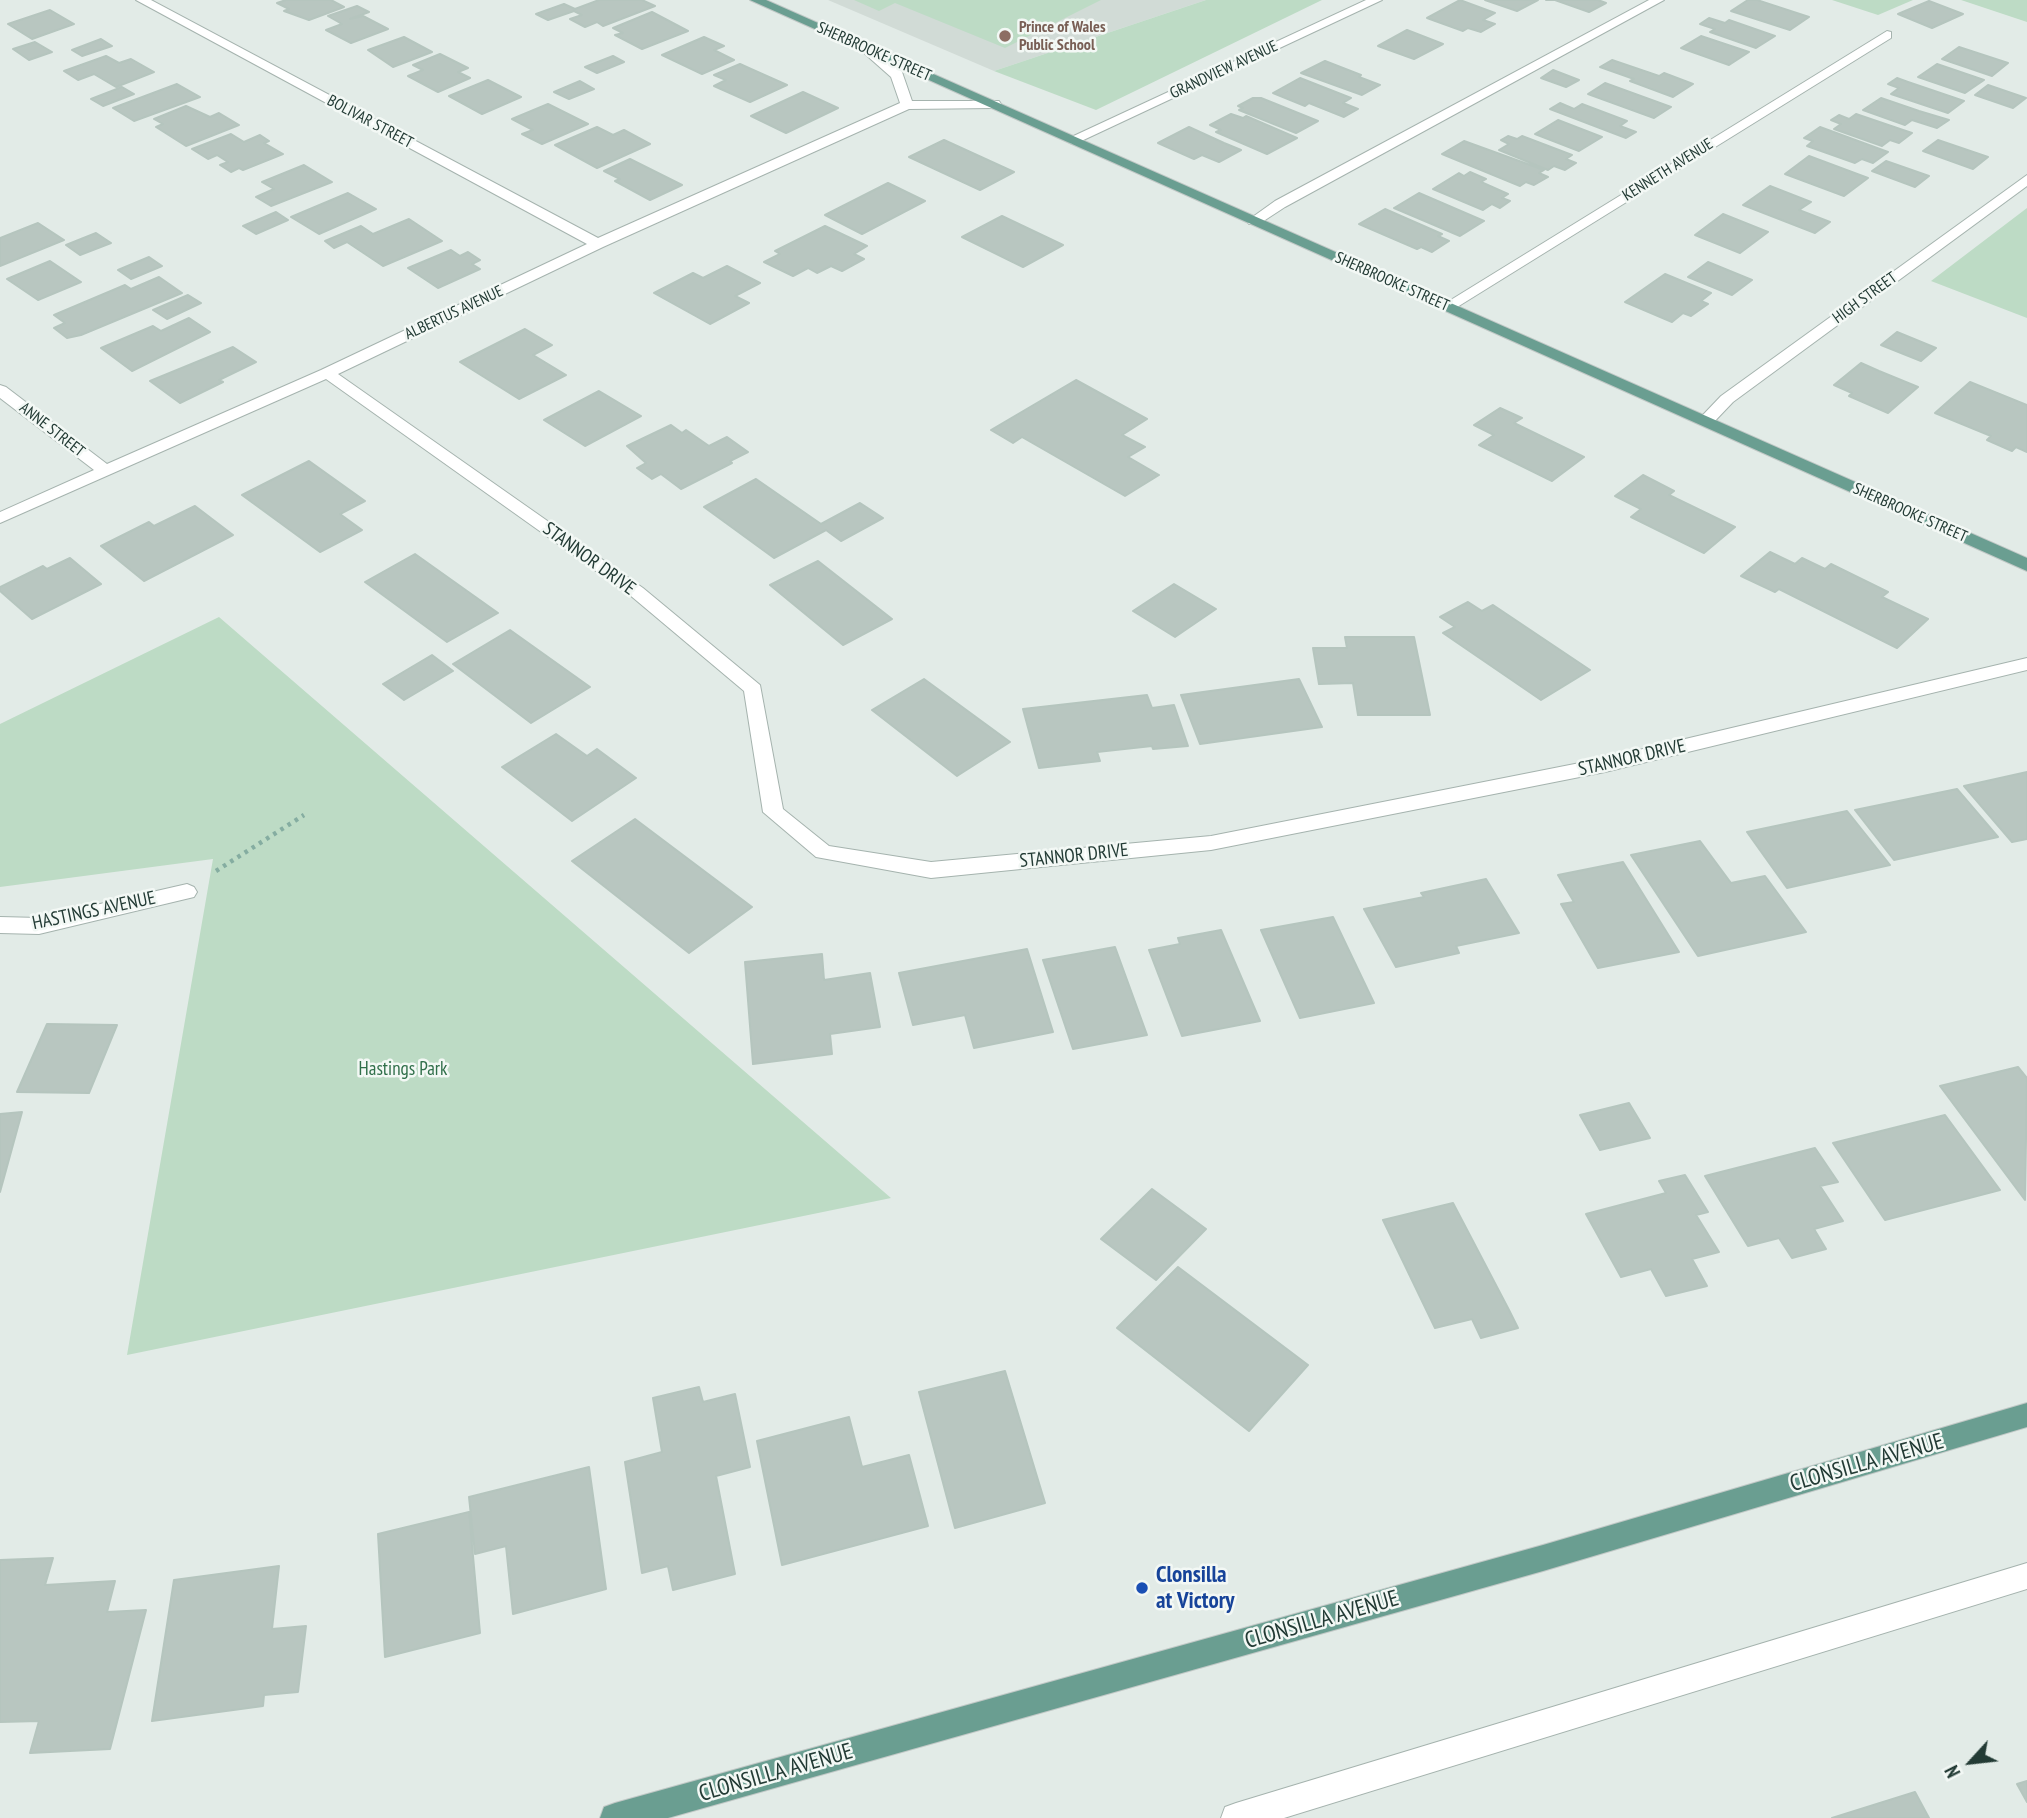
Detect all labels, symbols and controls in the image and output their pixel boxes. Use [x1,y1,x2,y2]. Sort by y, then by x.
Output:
place label: Prince of Wales Public School [1019,17,1106,55]
street label: SHERBROOKE STREET [814,18,934,86]
marker: Prince of Wales Public School [997,28,1013,44]
street label: GRANDVIEW AVENUE [1167,37,1281,103]
street label: BOLIVAR STREET [324,91,416,153]
street label: KENNETH AVENUE [1619,135,1717,205]
street label: SHERBROOKE STREET [1332,248,1452,316]
street label: HIGH STREET [1829,268,1901,328]
street label: ALBERTUS AVENUE [402,282,506,344]
street label: ANNE STREET [16,399,88,461]
street label: SHERBROOKE STREET [1850,479,1970,547]
street label: STANNOR DRIVE [538,518,640,600]
street label: STANNOR DRIVE [1576,735,1688,781]
street label: STANNOR DRIVE [1019,839,1129,873]
street label: HASTINGS AVENUE [30,887,158,935]
park label: Hastings Park [359,1059,447,1081]
street label: CLONSILLA AVENUE [1787,1428,1947,1498]
place label: Clonsilla at Victory [1156,1561,1235,1615]
marker: Clonsilla at Victory [1134,1580,1150,1596]
street label: CLONSILLA AVENUE [1242,1585,1402,1655]
north arrow [1936,1727,2006,1797]
street label: CLONSILLA AVENUE [696,1738,856,1808]
text: N [1939,1762,1965,1782]

